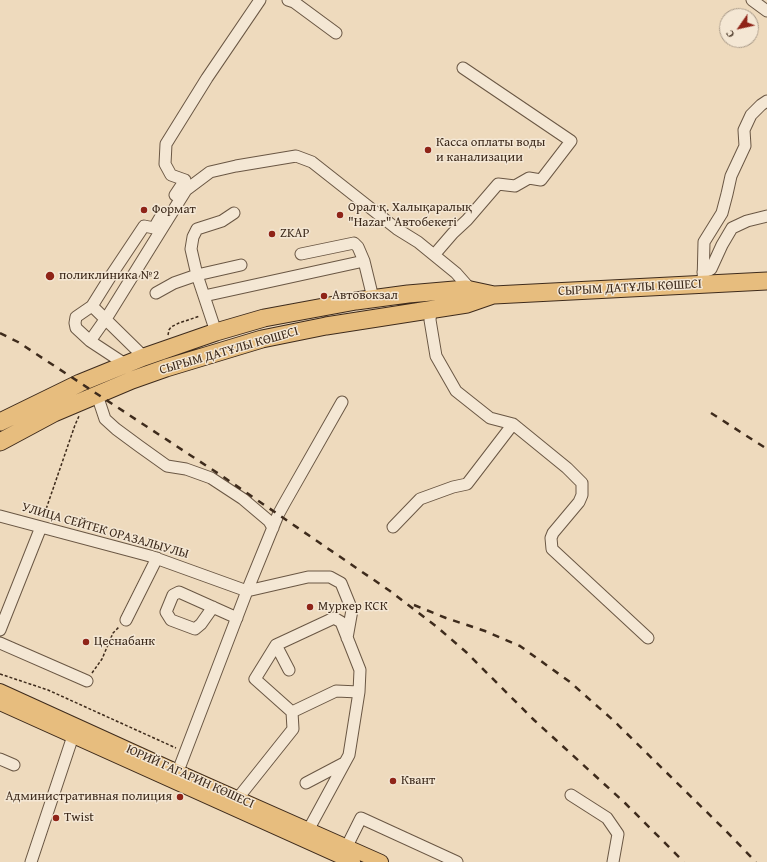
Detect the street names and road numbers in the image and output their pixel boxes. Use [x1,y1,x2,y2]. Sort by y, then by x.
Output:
street label: СЫРЫМ ДАТҰЛЫ КӨШЕСІ [558,276,702,300]
street label: СЫРЫМ ДАТҰЛЫ КӨШЕСІ [158,324,300,378]
street label: УЛИЦА СЕЙТЕК ОРАЗАЛЫУЛЫ [20,500,190,562]
street label: ЮРИЙ ГАГАРИН КӨШЕСІ [124,742,256,812]

